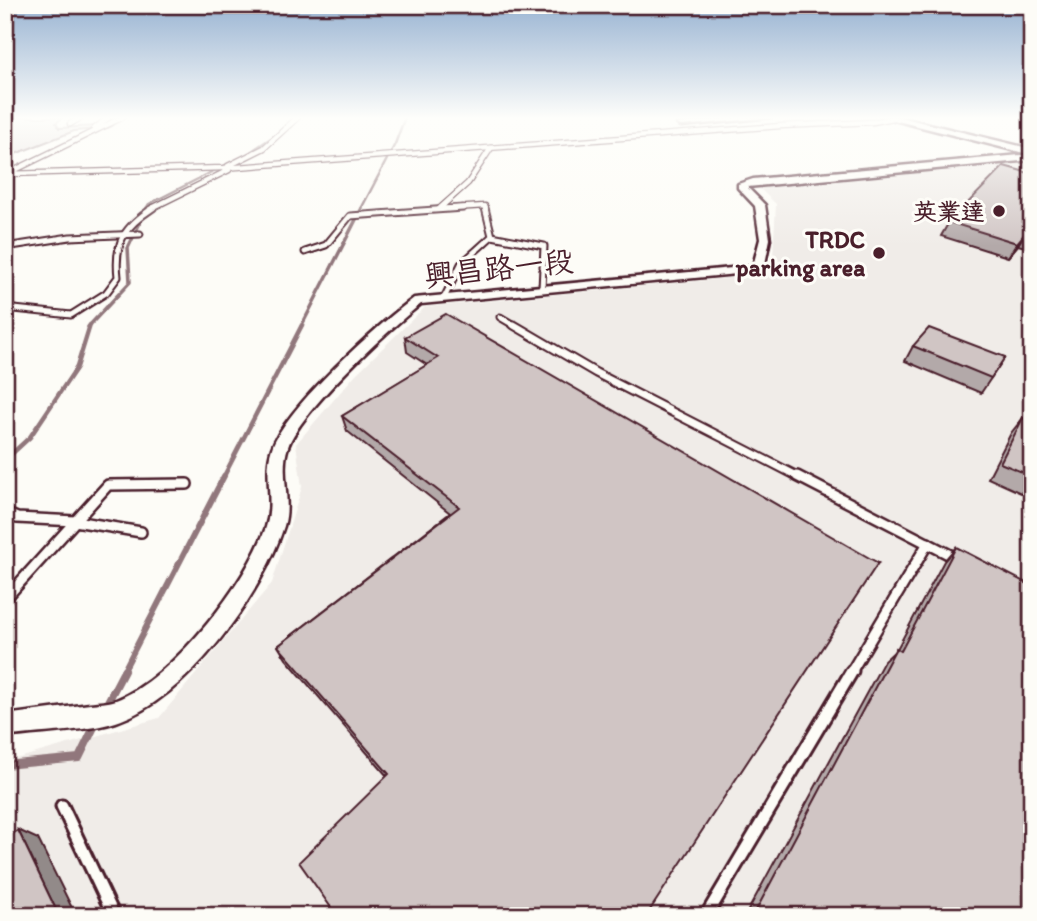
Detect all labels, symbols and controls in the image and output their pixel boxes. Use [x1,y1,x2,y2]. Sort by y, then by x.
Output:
place label: 英業達 [913,197,985,226]
marker: 英業達 [991,203,1007,219]
place label: TRDC parking area [735,225,865,283]
street label: 興昌路一段 [422,242,576,294]
marker: TRDC parking area [871,245,887,261]

